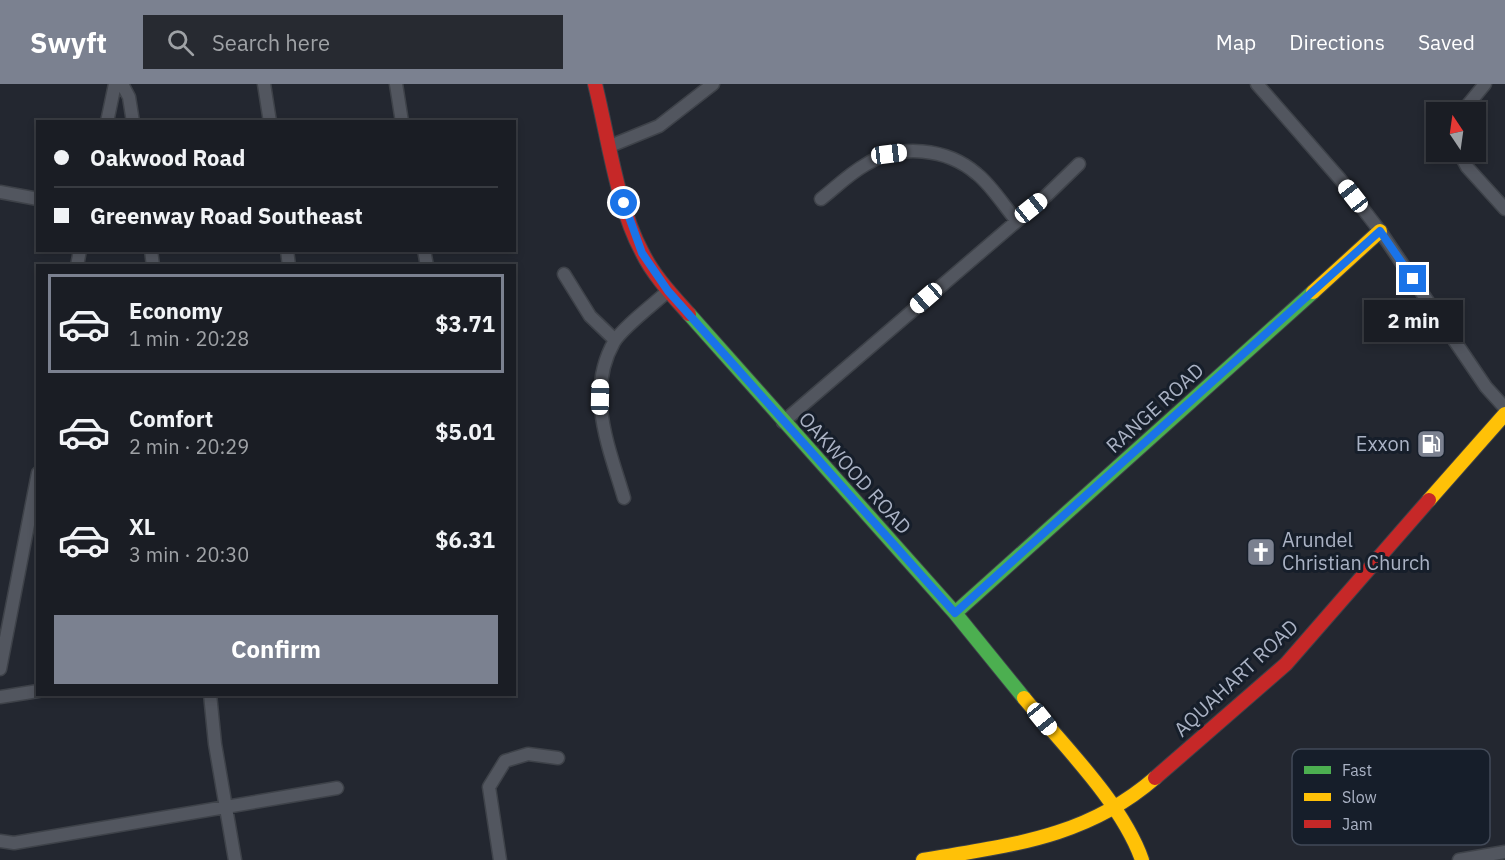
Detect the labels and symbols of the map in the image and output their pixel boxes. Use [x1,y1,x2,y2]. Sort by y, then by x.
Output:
north arrow [1426,102,1486,162]
car [870,143,908,165]
car [1335,176,1371,216]
route start [610,189,637,216]
car [1011,190,1051,226]
route end [1399,265,1426,292]
car [907,279,945,317]
callout: 2 min [1364,300,1462,342]
street label: RANGE ROAD [1100,357,1209,459]
car [591,379,609,415]
street label: OAKWOOD ROAD [793,406,918,540]
fuel station icon: Exxon [1415,428,1447,460]
place label: Exxon [1356,430,1410,457]
place label: Arundel Christian Church [1282,526,1430,576]
church icon: Arundel Christian Church [1245,536,1277,568]
street label: AQUAHART ROAD [1168,613,1304,742]
car [1024,699,1060,739]
legend [1292,749,1490,845]
text: Fast [1342,760,1372,780]
text: Slow [1342,787,1377,807]
text: Jam [1342,814,1373,834]

